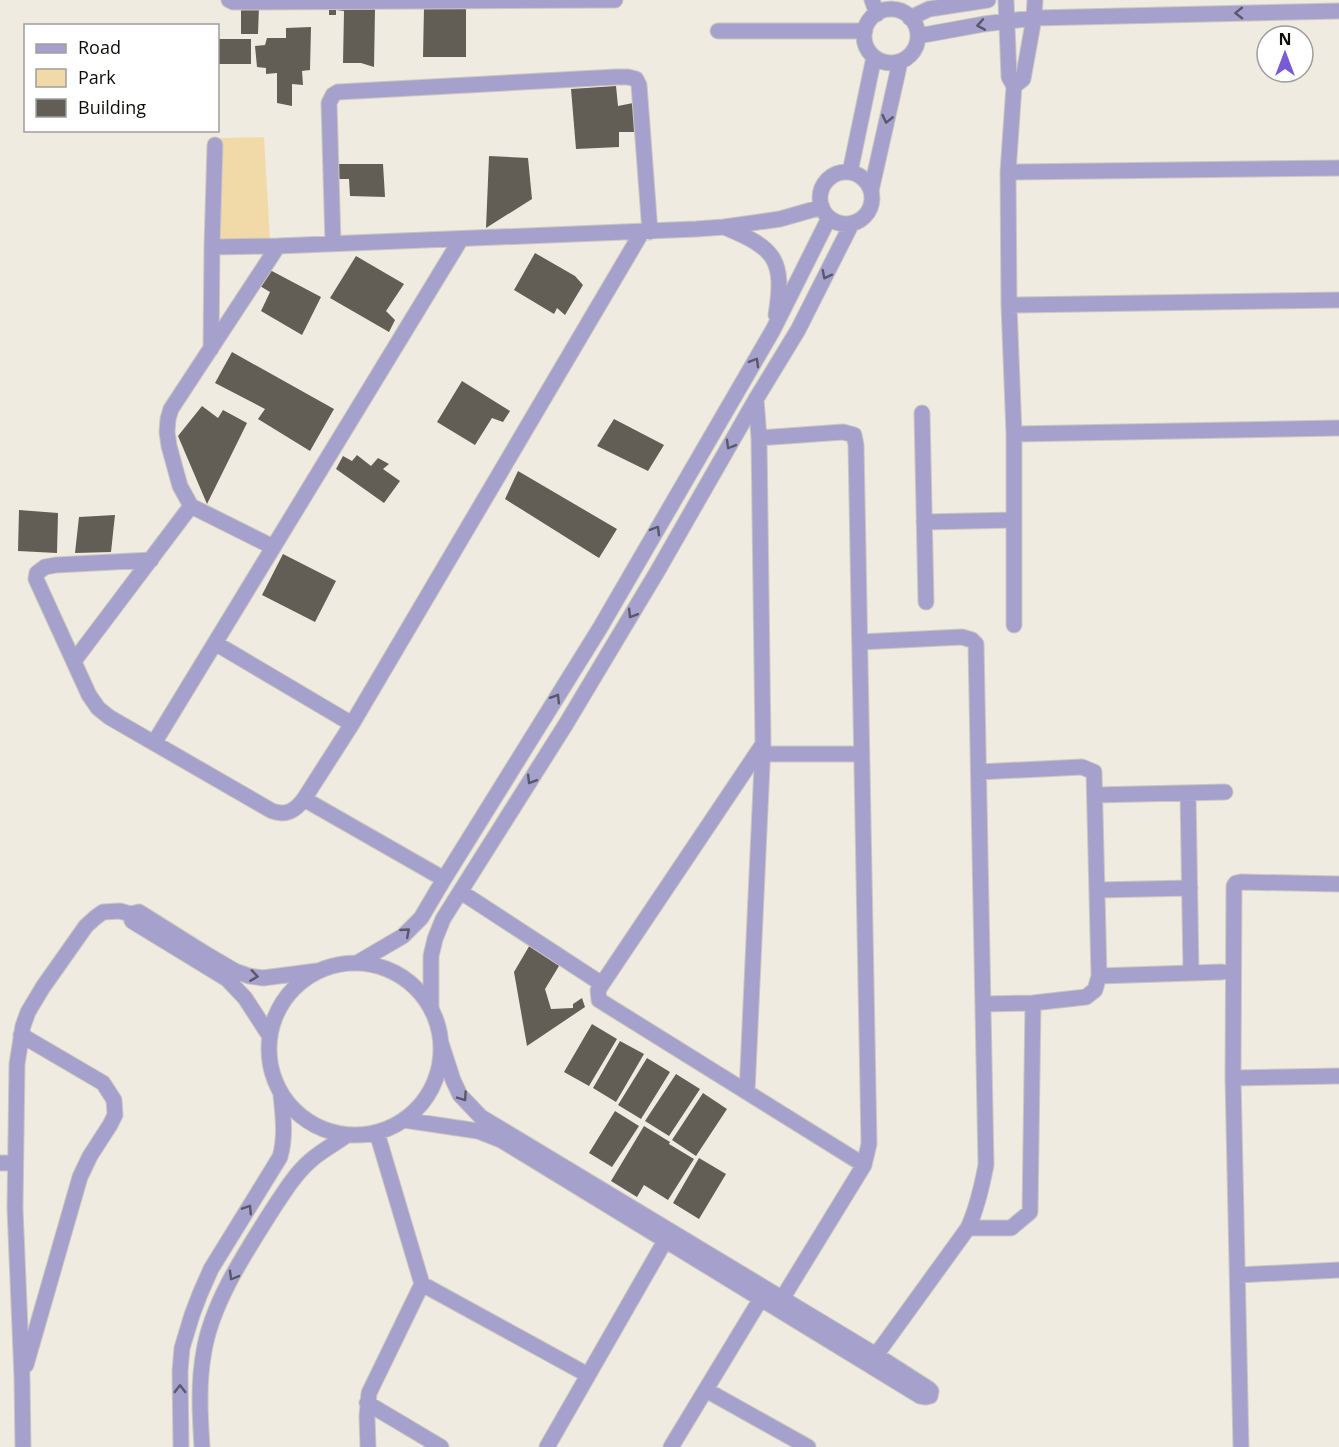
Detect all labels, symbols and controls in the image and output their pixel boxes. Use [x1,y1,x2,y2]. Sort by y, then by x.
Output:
one-way arrow [1234,7,1243,19]
one-way arrow [976,18,986,30]
legend [24,24,219,132]
north arrow [1255,24,1315,84]
text: N [1278,28,1292,50]
text: Road [78,35,121,59]
text: Park [78,65,116,89]
text: Building [78,95,146,119]
one-way arrow [882,113,895,123]
one-way arrow [821,269,833,280]
one-way arrow [747,358,759,368]
one-way arrow [725,439,737,449]
one-way arrow [649,526,661,536]
one-way arrow [628,608,639,618]
one-way arrow [549,694,561,704]
one-way arrow [527,774,538,785]
one-way arrow [399,928,410,939]
one-way arrow [250,969,259,981]
one-way arrow [456,1091,467,1102]
one-way arrow [241,1205,252,1216]
one-way arrow [229,1270,240,1280]
one-way arrow [174,1384,186,1393]

